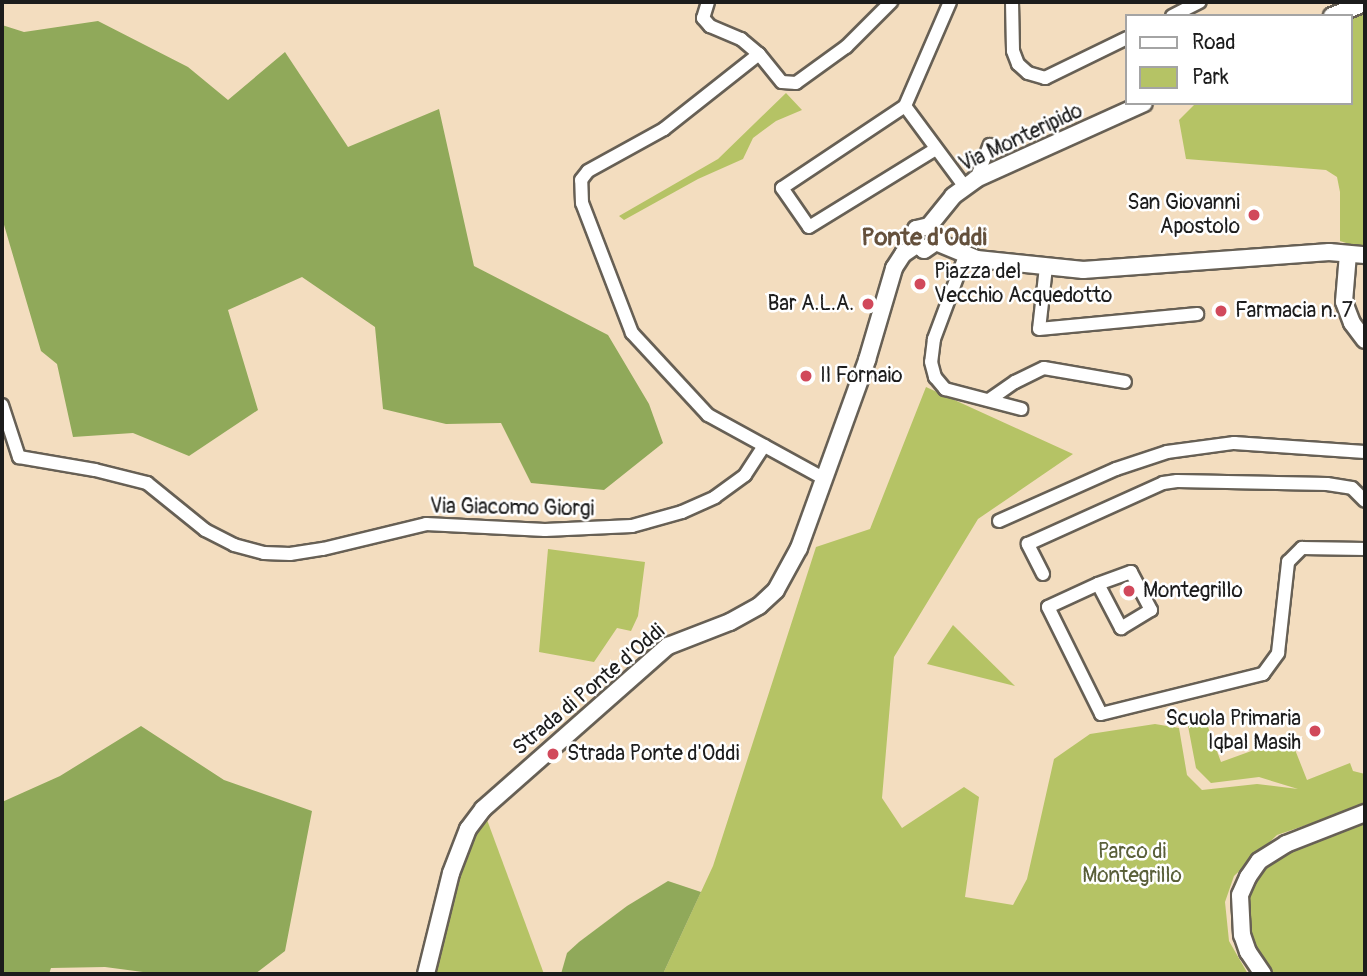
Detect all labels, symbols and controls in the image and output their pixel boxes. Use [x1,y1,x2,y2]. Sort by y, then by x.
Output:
legend [1126,14,1353,105]
text: Road [1192,29,1236,56]
text: Park [1192,64,1229,91]
street label: Via Monteripido [955,98,1087,178]
place label: San Giovanni Apostolo [1127,190,1240,240]
marker: San Giovanni Apostolo [1246,207,1262,223]
district label: Ponte d'Oddi [861,224,987,252]
place label: Piazza del Vecchio Acquedotto [934,259,1112,309]
marker: Piazza del Vecchio Acquedotto [912,276,928,292]
place label: Bar A.L.A. [767,291,854,317]
marker: Bar A.L.A. [860,296,876,312]
place label: Farmacia n. 7 [1235,298,1353,324]
marker: Farmacia n. 7 [1213,303,1229,319]
place label: Il Fornaio [820,363,903,389]
marker: Il Fornaio [798,368,814,384]
street label: Via Giacomo Giorgi [429,494,595,522]
place label: Montegrillo [1143,578,1243,604]
marker: Montegrillo [1121,583,1137,599]
street label: Strada di Ponte d'Oddi [508,619,670,761]
place label: Scuola Primaria Iqbal Masih [1166,706,1301,756]
marker: Scuola Primaria Iqbal Masih [1307,723,1323,739]
place label: Strada Ponte d'Oddi [567,741,739,767]
marker: Strada Ponte d'Oddi [545,746,561,762]
park label: Parco di Montegrillo [1082,839,1182,889]

